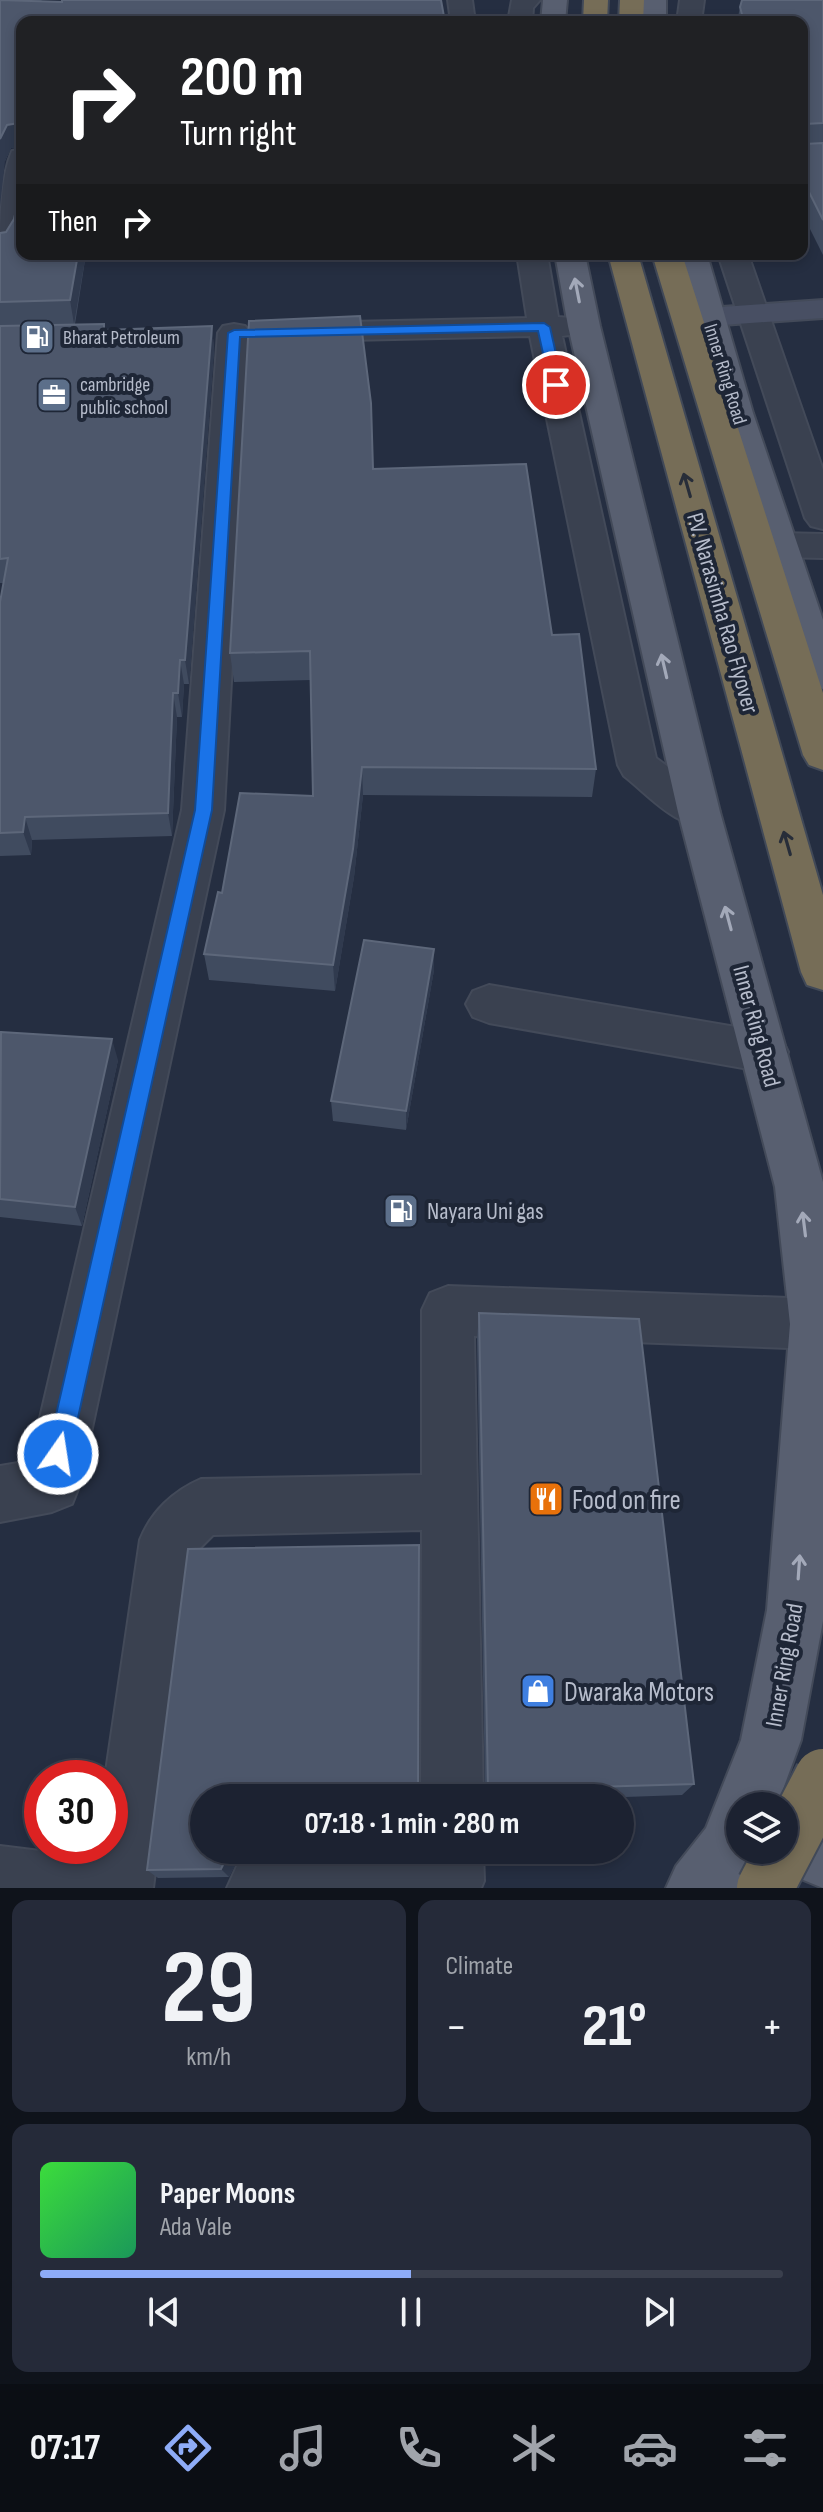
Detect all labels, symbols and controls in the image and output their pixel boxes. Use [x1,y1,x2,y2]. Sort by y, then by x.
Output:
text: 200 m [180,45,304,112]
icon: right [48,48,152,152]
text: Turn right [180,113,297,156]
icon: right [114,200,158,244]
text: Then [48,204,98,240]
one-way arrow [568,278,583,303]
fuel station icon: Bharat Petroleum [18,318,56,356]
street label: Inner Ring Road [698,321,752,428]
place label: Bharat Petroleum [63,326,180,350]
pin [522,351,590,419]
icon: arrive [534,363,578,407]
place label: cambridge public school [80,373,168,420]
office icon: cambridge public school [35,376,73,414]
one-way arrow [679,472,694,498]
street label: P.V. Narasimha Rao Flyover [680,509,765,717]
one-way arrow [656,654,671,679]
one-way arrow [779,831,794,857]
one-way arrow [720,905,735,931]
street label: Inner Ring Road [726,962,787,1090]
fuel station icon: Nayara Uni gas [382,1192,420,1230]
place label: Nayara Uni gas [427,1197,544,1226]
one-way arrow [796,1212,811,1237]
position arrow [16,1412,100,1496]
restaurant icon: Food on fire [527,1480,565,1518]
place label: Food on fire [572,1484,681,1517]
one-way arrow [792,1554,807,1581]
street label: Inner Ring Road [759,1601,810,1729]
shop icon: Dwaraka Motors [519,1672,557,1710]
place label: Dwaraka Motors [564,1676,714,1709]
speed limit sign: 30 [24,1760,128,1864]
map controls [726,1792,798,1864]
button: layers [726,1792,798,1864]
text: 07:18 · 1 min · 280 m [305,1806,519,1842]
text: 29 [161,1927,256,2052]
text: Climate [446,1951,513,1982]
text: 21° [582,1991,647,2063]
text: − [446,2001,467,2054]
text: + [761,2001,783,2054]
text: km/h [186,2042,231,2073]
text: Paper Moons [160,2176,295,2212]
text: Ada Vale [160,2212,232,2243]
icon: previous [142,2290,186,2334]
icon: pause [389,2290,433,2334]
icon: next [637,2290,681,2334]
icon: directions [160,2420,216,2476]
icon: music [275,2420,331,2476]
icon: phone [391,2420,447,2476]
icon: climate [506,2420,562,2476]
icon: car [622,2420,678,2476]
icon: filters [737,2420,793,2476]
text: 07:17 [30,2427,100,2470]

